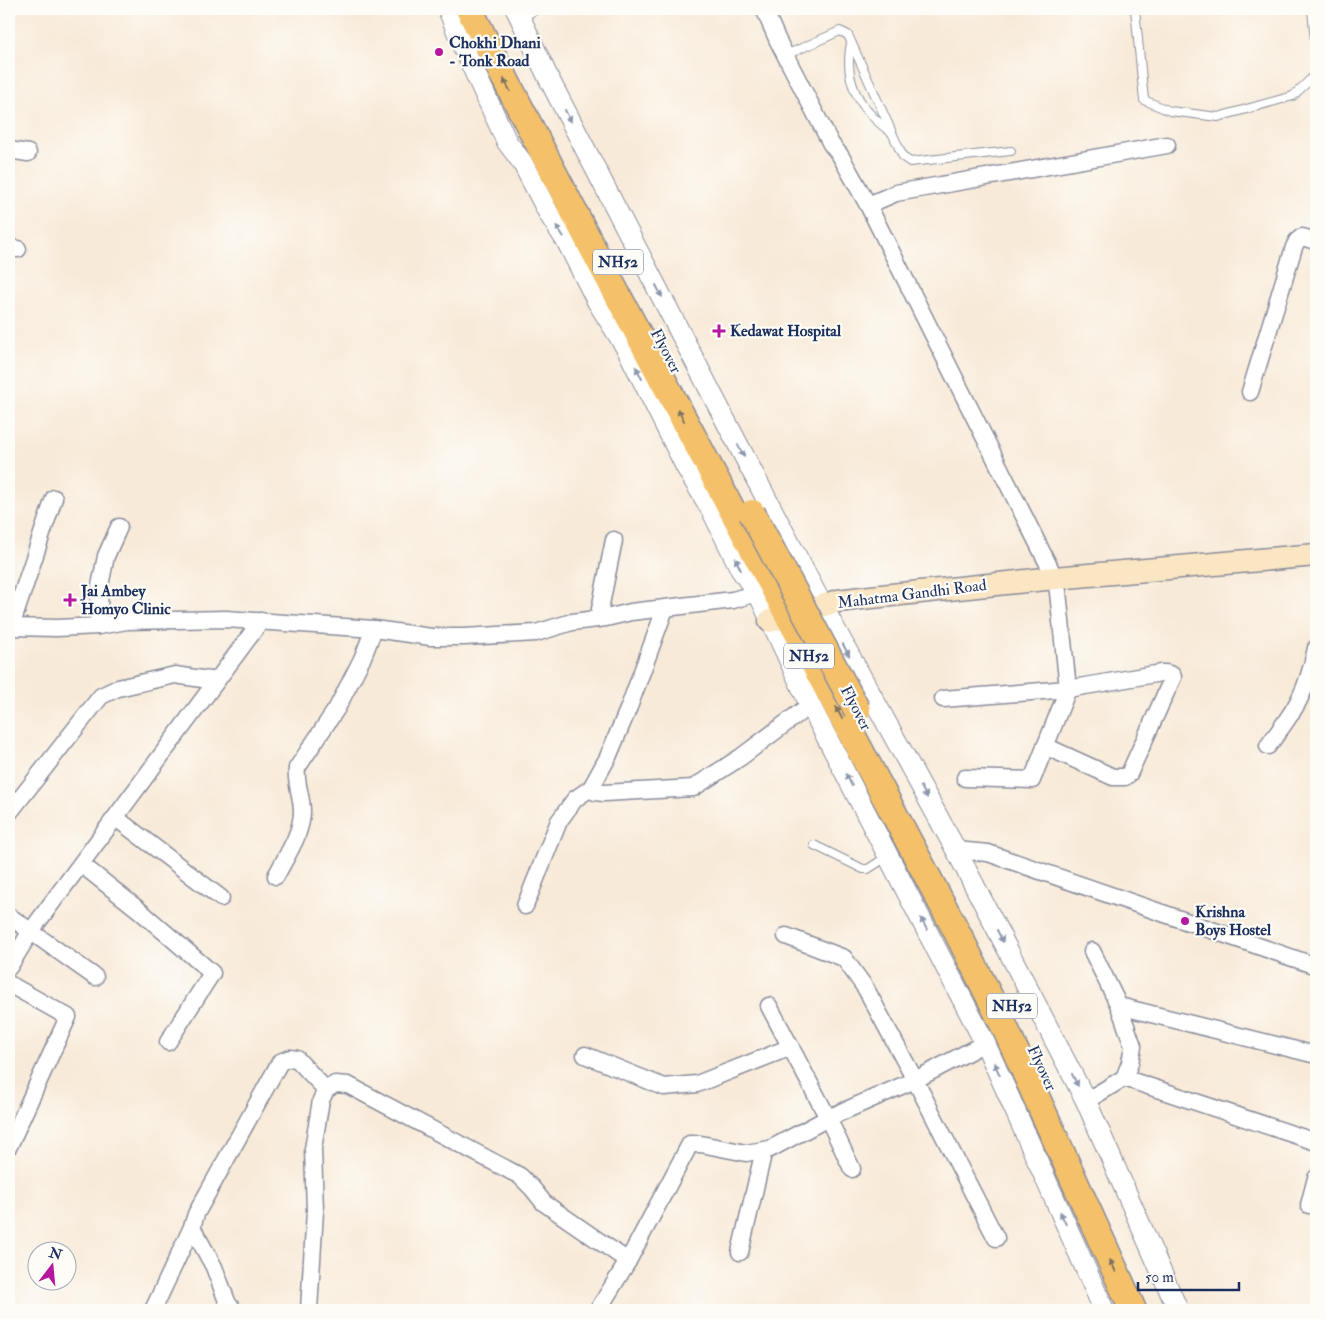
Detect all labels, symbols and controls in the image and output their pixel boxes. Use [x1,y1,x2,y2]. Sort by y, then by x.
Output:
place label: Chokhi Dhani - Tonk Road [449,33,542,71]
marker: Chokhi Dhani - Tonk Road [433,46,445,58]
one-way arrow [503,78,511,92]
one-way arrow [564,108,572,123]
one-way arrow [555,224,565,238]
road number: NH52 [593,250,643,274]
one-way arrow [655,284,663,298]
place label: Kedawat Hospital [730,321,842,342]
marker: Kedawat Hospital [712,324,726,338]
street label: Flyover [646,325,686,377]
one-way arrow [635,366,643,380]
one-way arrow [677,408,685,422]
one-way arrow [737,444,745,458]
one-way arrow [734,556,742,571]
street label: Mahatma Gandhi Road [836,575,988,613]
place label: Jai Ambey Homyo Clinic [80,581,171,620]
marker: Jai Ambey Homyo Clinic [63,593,77,607]
one-way arrow [842,642,850,657]
road number: NH52 [784,644,834,668]
street label: Flyover [836,682,876,734]
one-way arrow [835,706,844,719]
one-way arrow [845,773,853,787]
one-way arrow [920,785,929,799]
place label: Krishna Boys Hostel [1195,902,1272,941]
marker: Krishna Boys Hostel [1179,915,1191,927]
one-way arrow [920,917,928,932]
one-way arrow [996,929,1004,943]
road number: NH52 [987,994,1037,1018]
street label: Flyover [1023,1042,1061,1094]
one-way arrow [992,1062,1000,1076]
one-way arrow [1071,1073,1079,1087]
one-way arrow [1059,1211,1067,1225]
north arrow [28,1242,78,1292]
text: N [46,1244,64,1264]
one-way arrow [1109,1259,1117,1273]
scale bar [1138,1259,1239,1291]
text: 50 m [1145,1268,1174,1287]

